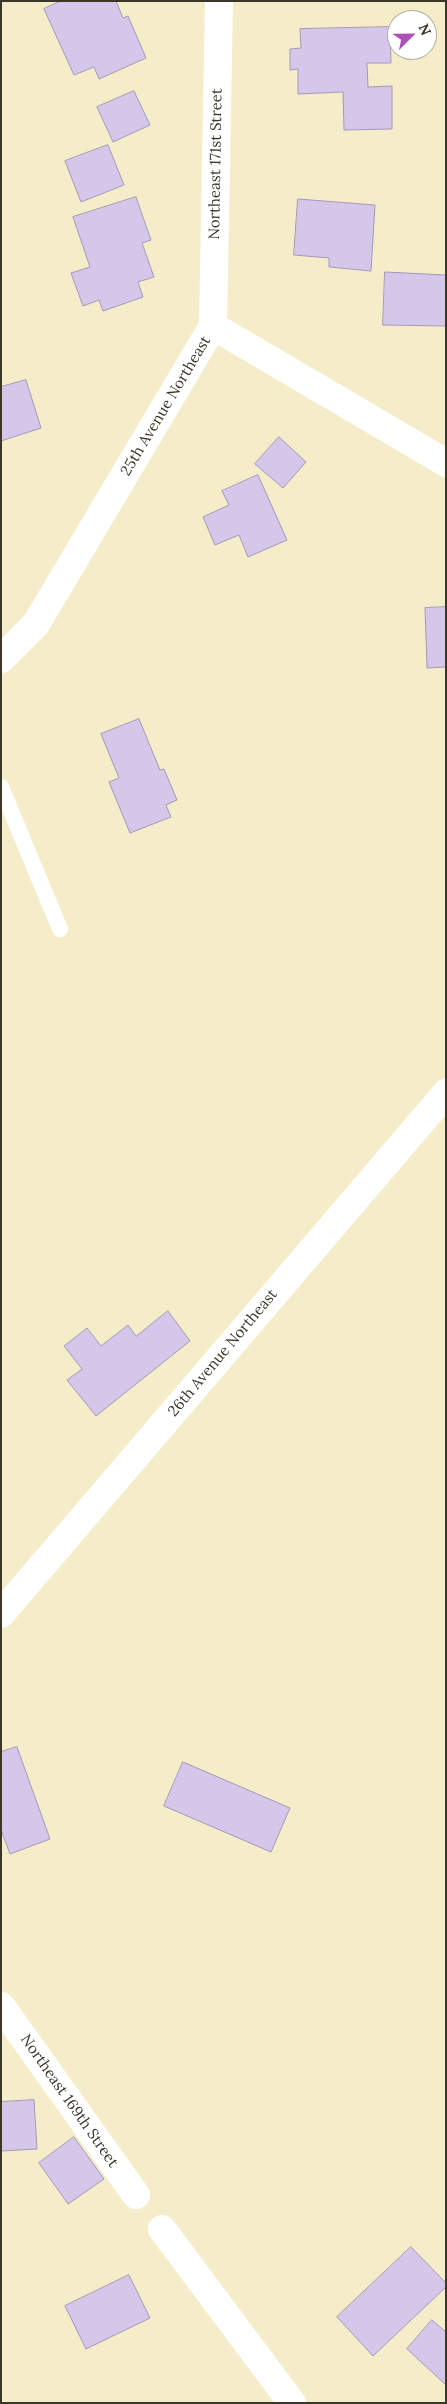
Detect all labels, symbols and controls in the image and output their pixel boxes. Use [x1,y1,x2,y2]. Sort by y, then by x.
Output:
north arrow [387,10,437,60]
text: N [414,21,435,38]
street label: Northeast 171st Street [206,88,226,240]
street label: 25th Avenue Northeast [117,333,215,479]
street label: 26th Avenue Northeast [165,1286,281,1420]
street label: Northeast 169th Street [16,2031,122,2171]

